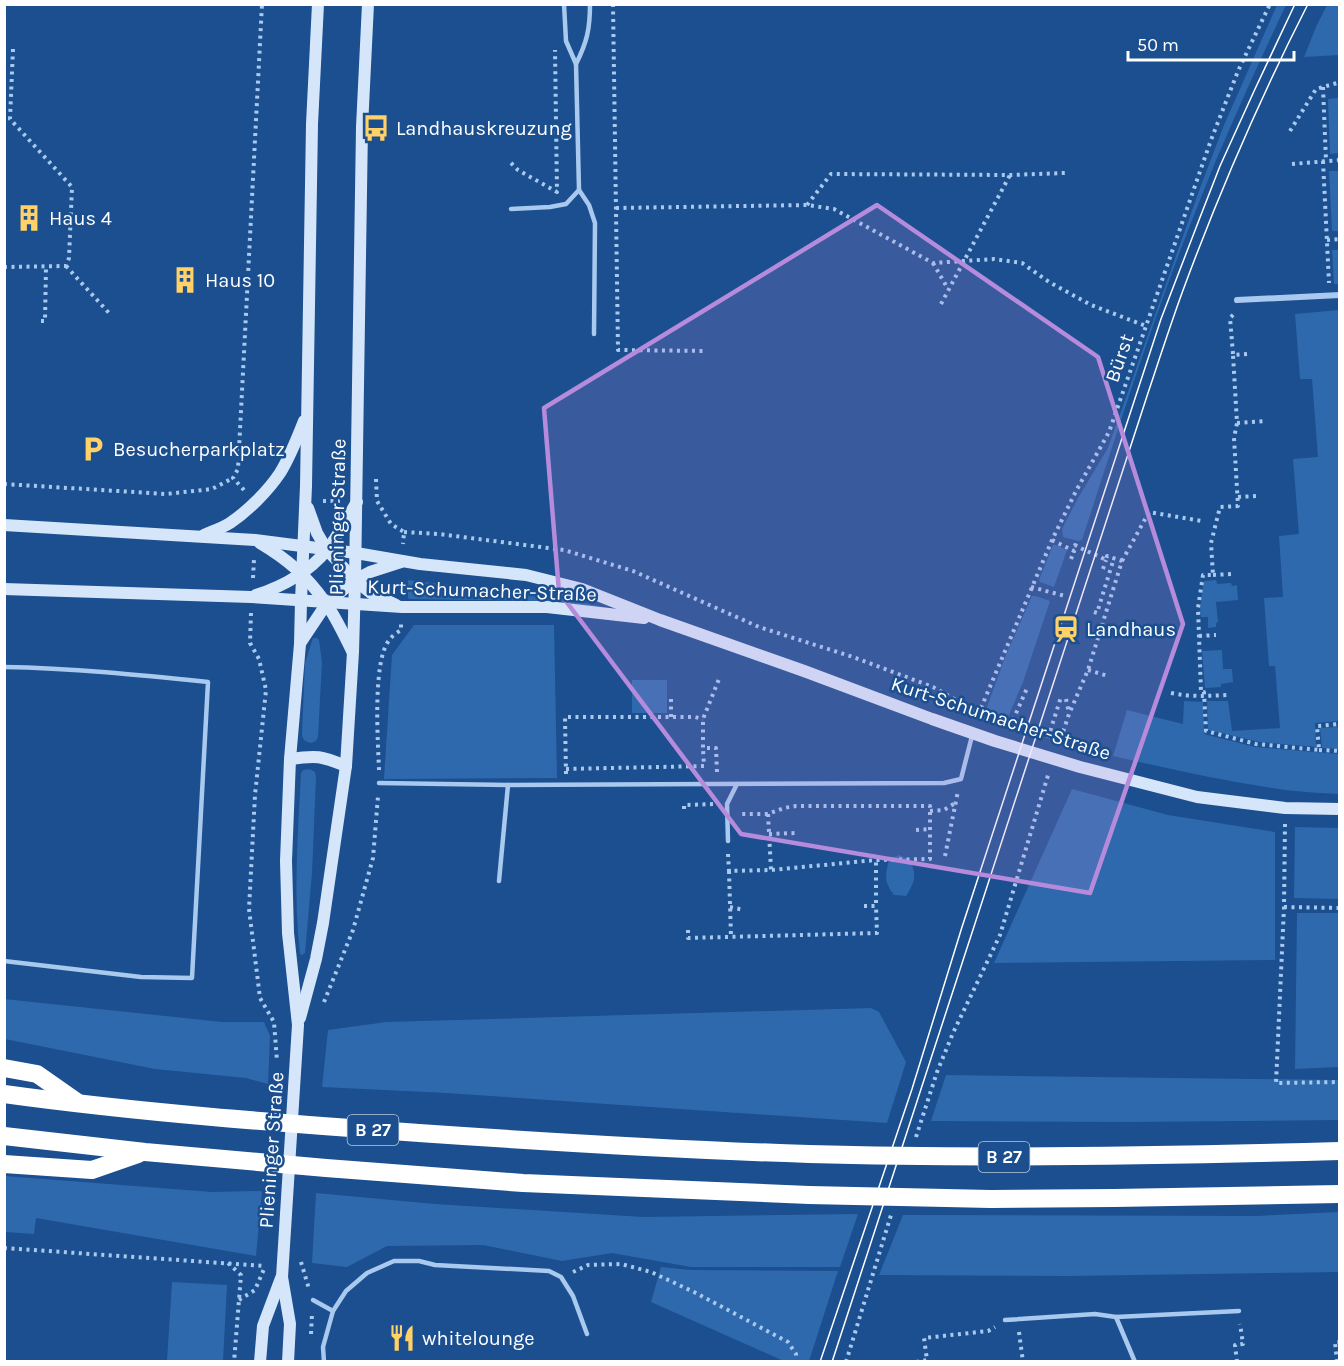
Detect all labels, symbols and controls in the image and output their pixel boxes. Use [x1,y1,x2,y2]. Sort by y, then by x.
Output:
scale bar [1128,24,1294,62]
text: 50 m [1137,34,1179,56]
bus stop icon: Landhauskreuzung [361,113,391,143]
place label: Landhauskreuzung [396,117,572,140]
building icon: Haus 4 [14,203,44,233]
place label: Haus 4 [49,207,112,230]
building icon: Haus 10 [170,265,200,295]
place label: Haus 10 [205,269,275,292]
street label: Bürst [1100,330,1139,385]
parking icon: Besucherparkplatz [78,434,108,464]
place label: Besucherparkplatz [113,438,285,461]
street label: Plieninger Straße [325,438,350,596]
street label: Kurt-Schumacher-Straße [367,575,597,606]
station icon: Landhaus [1051,614,1081,644]
place label: Landhaus [1086,618,1176,641]
street label: Kurt-Schumacher-Straße [888,672,1114,765]
street label: Plieninger Straße [255,1071,288,1229]
road number: B 27 [348,1115,398,1145]
road number: B 27 [978,1142,1030,1172]
restaurant icon: whitelounge [387,1323,417,1353]
place label: whitelounge [422,1327,535,1350]

